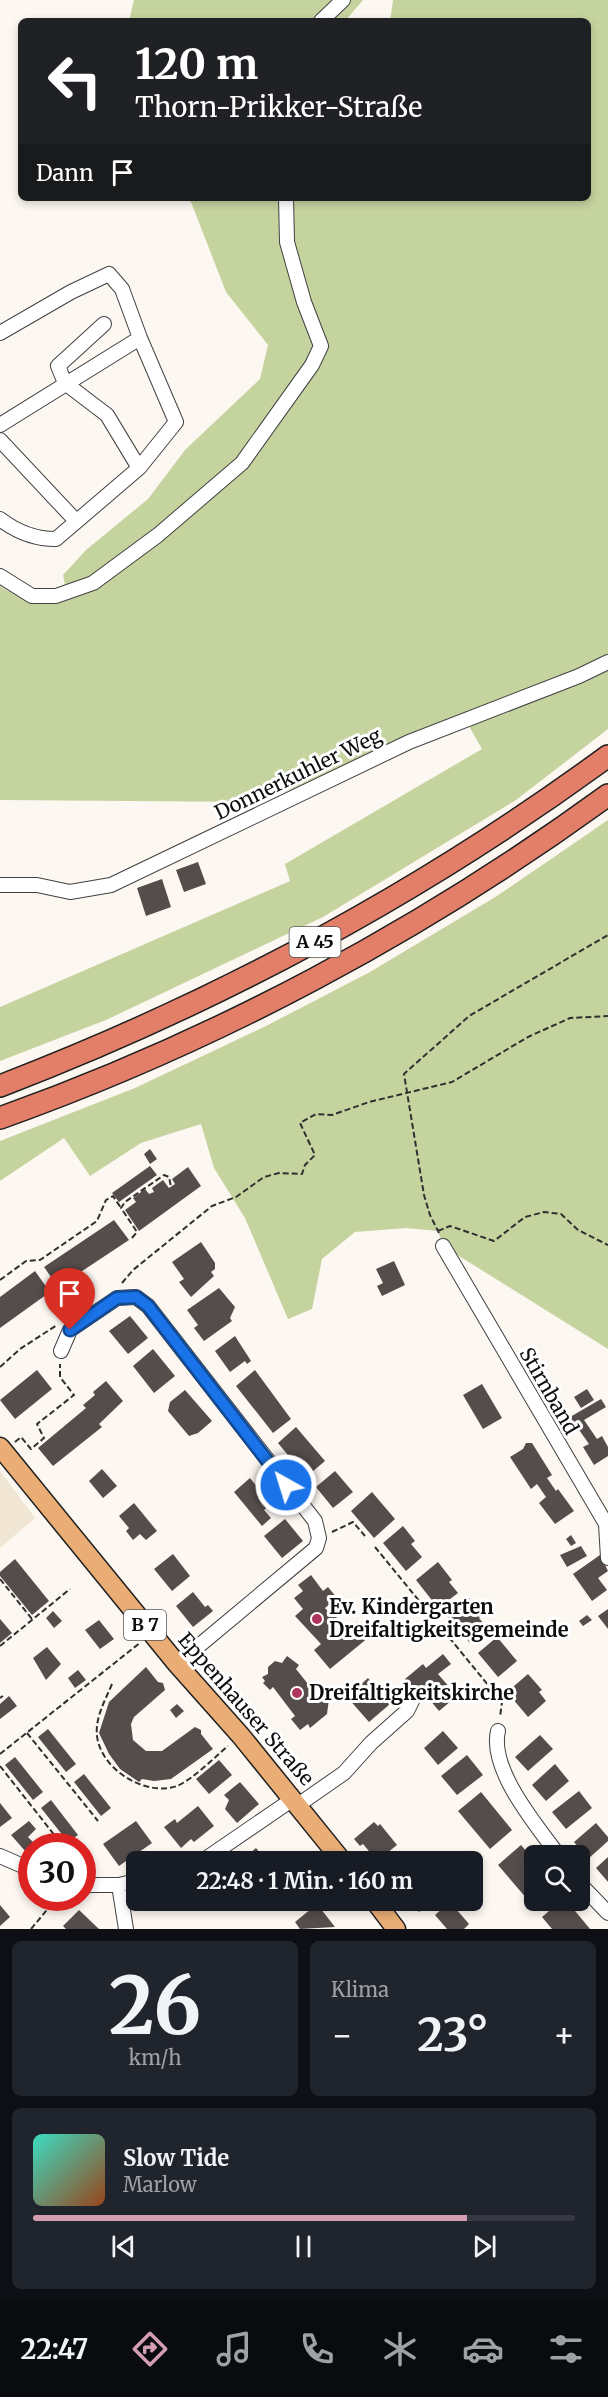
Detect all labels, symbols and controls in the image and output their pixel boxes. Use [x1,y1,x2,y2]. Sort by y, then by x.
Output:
text: 120 m [135,38,258,90]
icon: left [36,42,114,120]
text: Thorn-Prikker-Straße [135,90,422,124]
icon: arrive [106,156,139,189]
text: Dann [36,159,94,187]
street label: Donnerkuhler Weg [210,722,385,825]
road number: A 45 [290,927,340,957]
pin [44,1268,95,1330]
icon: arrive [53,1277,86,1310]
street label: Stirnband [514,1343,584,1439]
position arrow [254,1453,318,1517]
place label: Ev. Kindergarten Dreifaltigkeitsgemeinde [329,1594,569,1642]
road number: B 7 [124,1610,166,1640]
marker: Ev. Kindergarten Dreifaltigkeitsgemeinde [310,1612,324,1626]
street label: Eppenhauser Straße [173,1627,320,1790]
place label: Dreifaltigkeitskirche [309,1680,514,1705]
marker: Dreifaltigkeitskirche [290,1686,304,1700]
speed limit sign: 30 [18,1833,96,1911]
map controls [524,1845,590,1911]
button: search [524,1845,590,1911]
text: 22:48 · 1 Min. · 160 m [196,1867,413,1895]
text: 26 [109,1957,201,2055]
text: Klima [331,1977,389,2002]
text: 23° [417,2007,489,2063]
text: − [331,2015,353,2056]
text: + [553,2015,575,2056]
text: km/h [129,2045,181,2070]
text: Slow Tide [123,2144,229,2172]
text: Marlow [123,2172,197,2197]
icon: previous [107,2230,140,2263]
icon: pause [287,2230,320,2263]
icon: next [468,2230,501,2263]
icon: directions [129,2328,171,2370]
icon: music [213,2328,255,2370]
icon: phone [296,2328,338,2370]
icon: climate [379,2328,421,2370]
icon: car [462,2328,504,2370]
icon: filters [545,2328,587,2370]
text: 22:47 [21,2332,88,2366]

